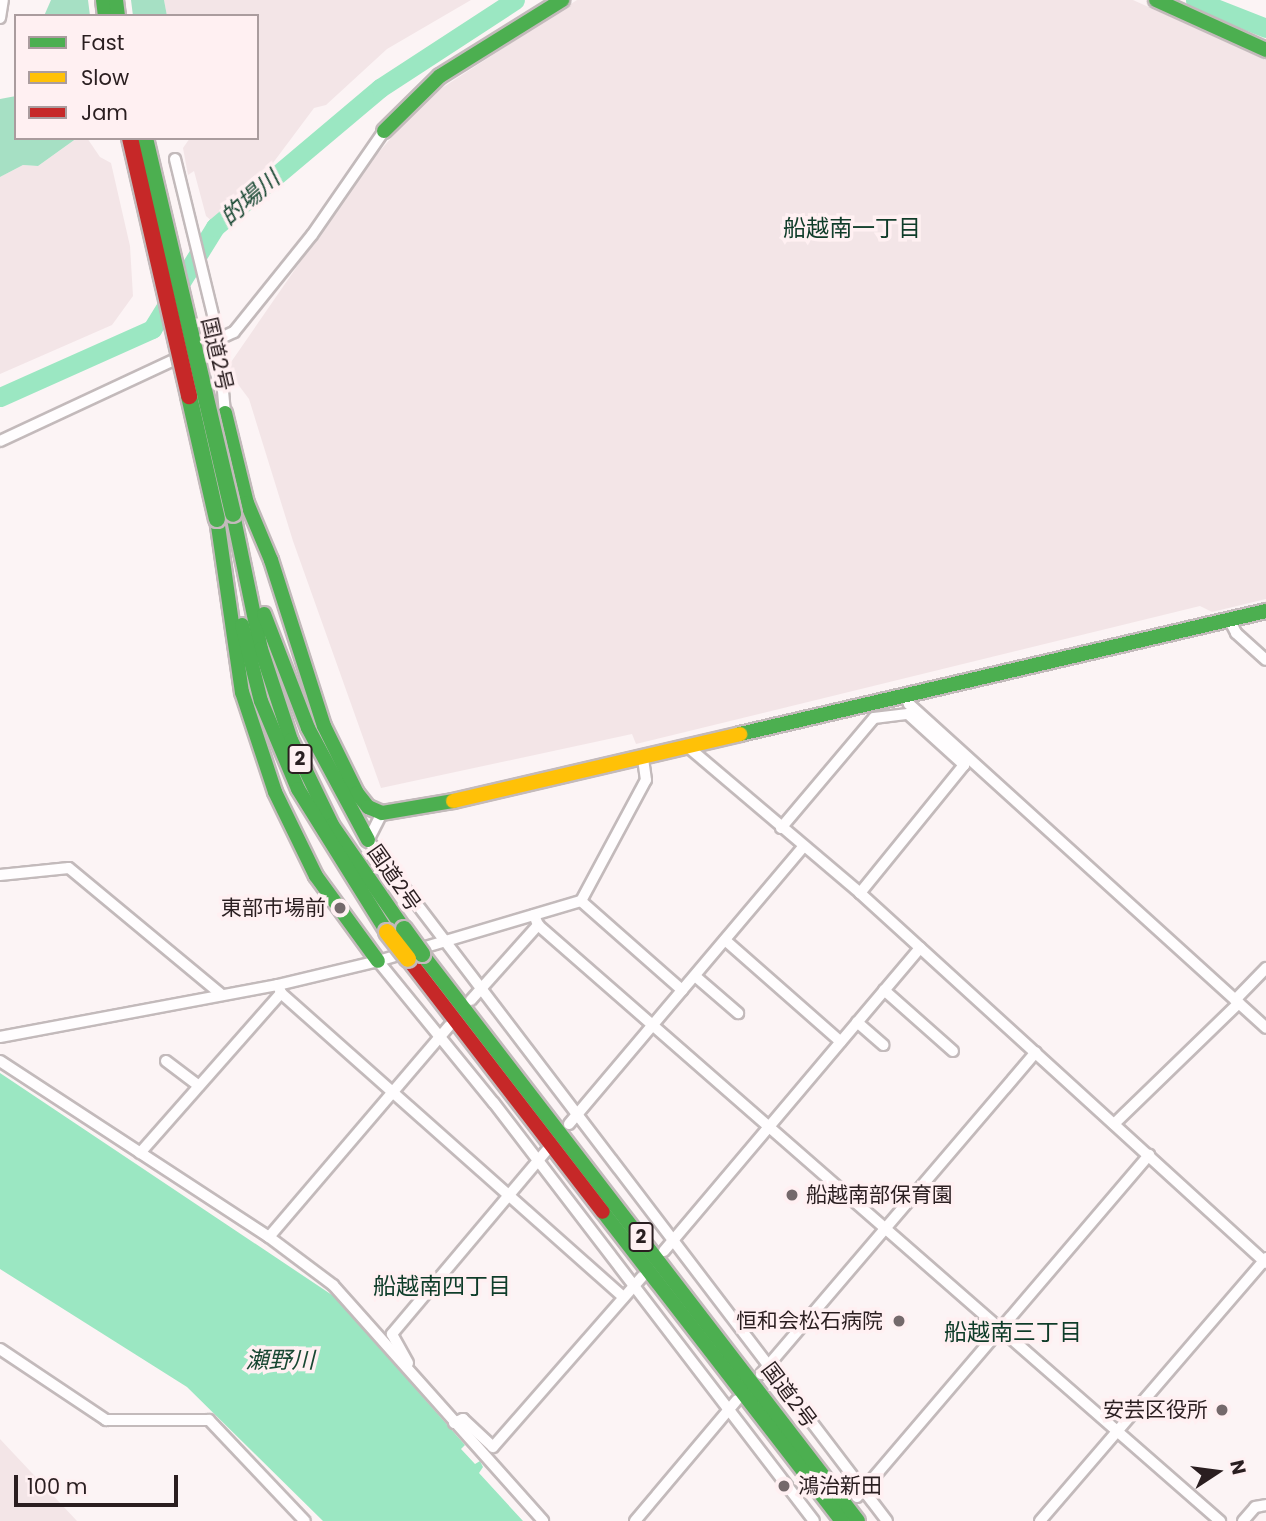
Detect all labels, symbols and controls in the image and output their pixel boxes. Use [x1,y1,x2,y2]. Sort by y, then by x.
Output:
legend [14,14,259,140]
text: Fast [81,28,124,57]
text: Slow [81,63,129,92]
text: Jam [81,98,128,127]
water label: 的場川 [215,165,285,231]
district label: 船越南一丁目 [783,214,921,242]
street label: 国道2号 [196,315,238,393]
road number: 2 [286,744,314,774]
street label: 国道2号 [362,840,426,916]
place label: 東部市場前 [221,895,326,921]
marker: 東部市場前 [332,900,348,916]
place label: 船越南部保育園 [806,1182,953,1208]
marker: 船越南部保育園 [784,1187,800,1203]
road number: 2 [627,1222,655,1252]
district label: 船越南四丁目 [373,1272,511,1300]
place label: 恒和会松石病院 [736,1308,883,1334]
marker: 恒和会松石病院 [889,1311,909,1331]
district label: 船越南三丁目 [944,1318,1082,1346]
water label: 瀬野川 [246,1346,314,1374]
street label: 国道2号 [756,1357,822,1433]
place label: 安芸区役所 [1103,1397,1208,1423]
marker: 安芸区役所 [1214,1402,1230,1418]
north arrow [1182,1437,1252,1507]
text: N [1223,1457,1253,1477]
scale bar [18,1462,182,1506]
text: 100 m [27,1472,87,1501]
place label: 鴻治新田 [798,1473,882,1499]
marker: 鴻治新田 [776,1478,792,1494]

